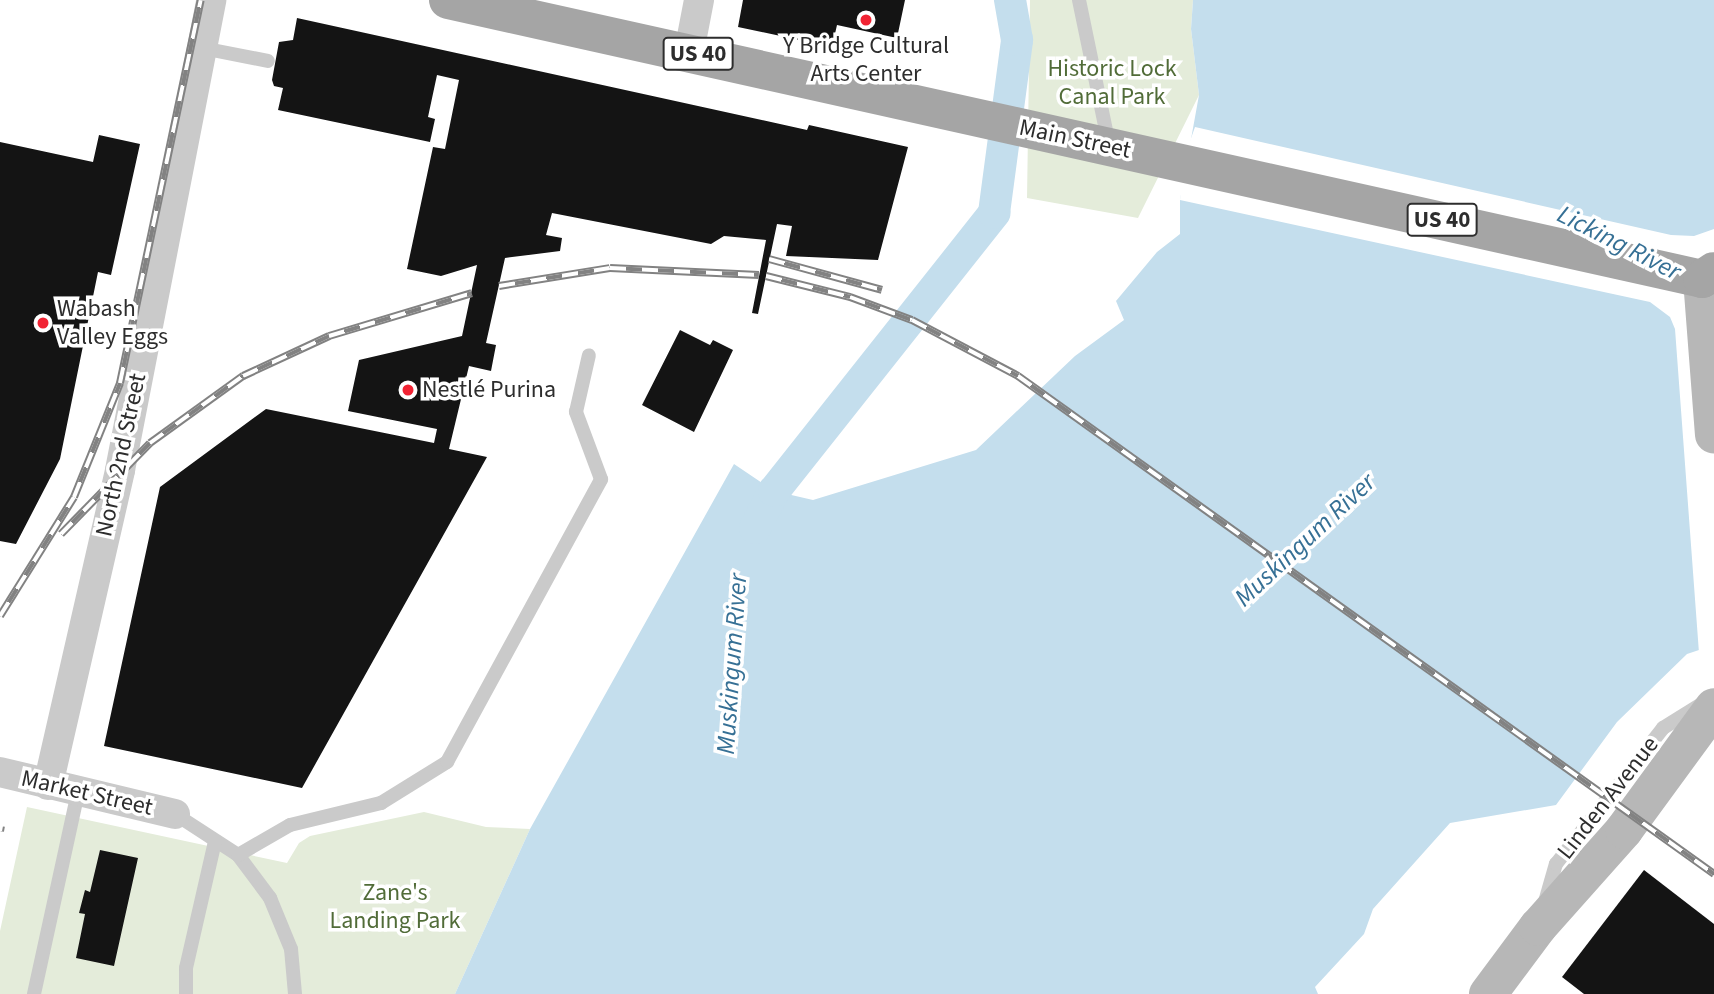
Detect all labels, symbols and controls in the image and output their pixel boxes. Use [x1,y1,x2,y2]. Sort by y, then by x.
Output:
marker: Y Bridge Cultural Arts Center [858,12,874,28]
place label: Y Bridge Cultural Arts Center [783,32,949,88]
road number: US 40 [661,34,735,74]
park label: Historic Lock Canal Park [1047,55,1177,111]
street label: Main Street [1016,113,1134,165]
water label: Licking River [1552,199,1686,287]
road number: US 40 [1405,200,1479,240]
place label: Wabash Valley Eggs [57,295,168,351]
marker: Wabash Valley Eggs [35,315,51,331]
street label: North 2nd Street [90,371,152,539]
place label: Nestlé Purina [422,376,556,404]
marker: Nestlé Purina [400,382,416,398]
water label: Muskingum River [1228,467,1382,613]
water label: Muskingum River [710,572,754,756]
street label: Linden Avenue [1551,731,1665,865]
street label: Market Street [18,764,156,822]
park label: Zane's Landing Park [329,879,461,935]

